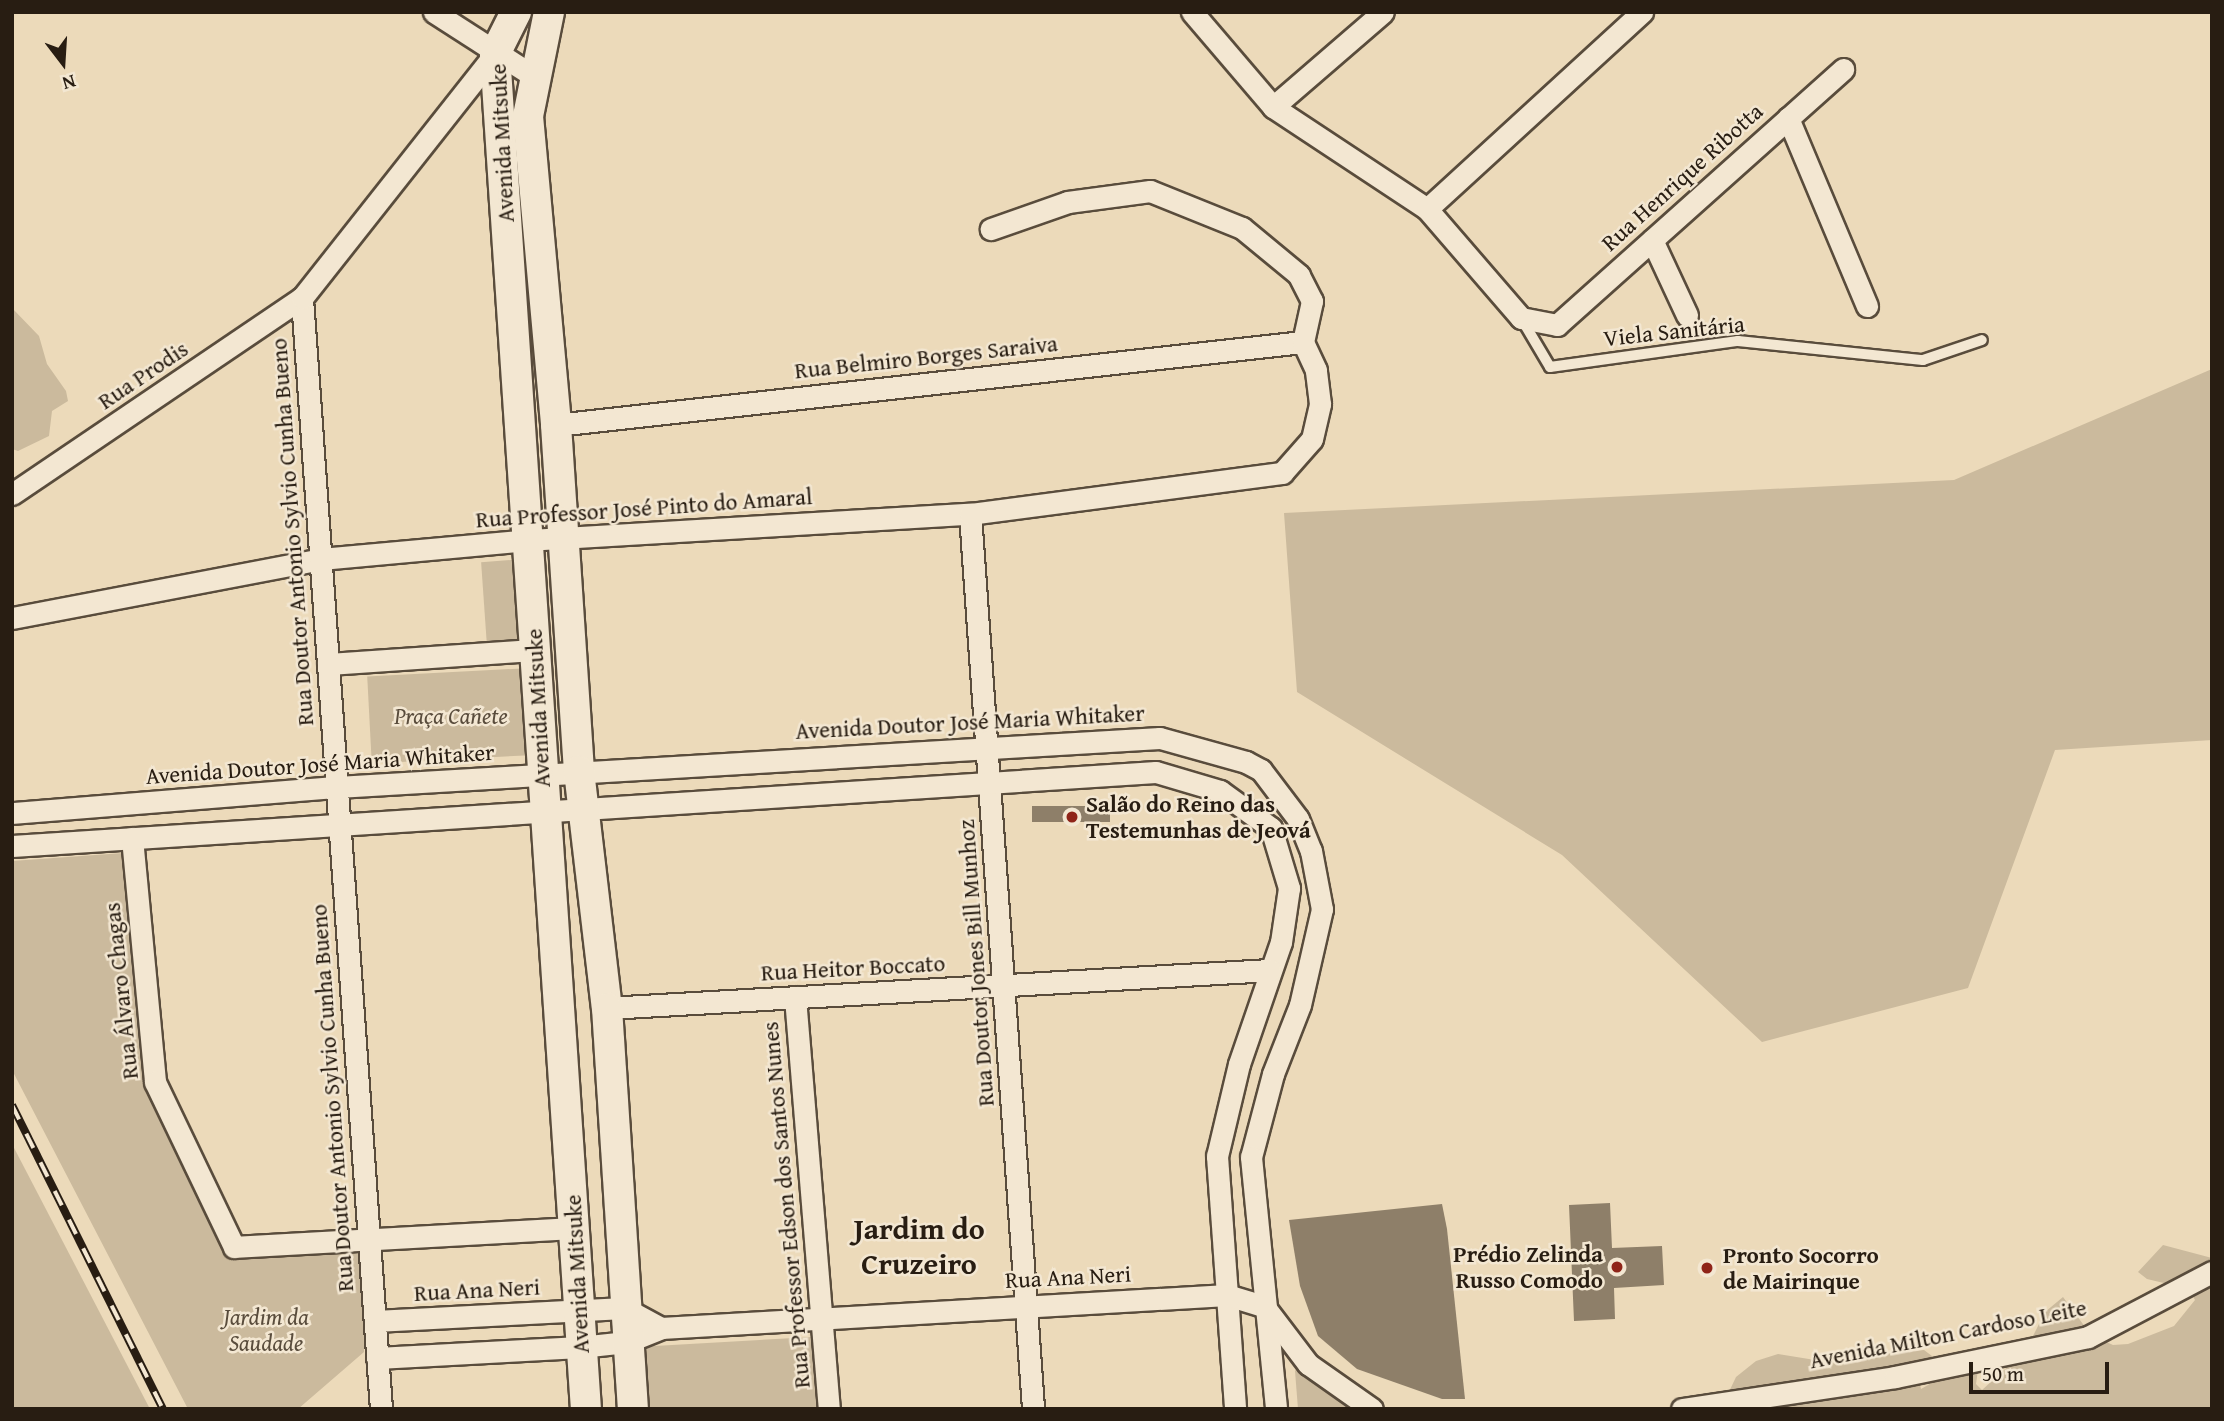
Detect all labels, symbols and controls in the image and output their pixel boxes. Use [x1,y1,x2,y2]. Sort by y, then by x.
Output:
north arrow [28,28,98,98]
street label: Avenida Mitsuke [484,63,520,223]
text: N [59,68,79,98]
street label: Rua Henrique Ribotta [1596,97,1768,257]
street label: Viela Sanitária [1602,310,1746,352]
street label: Rua Belmiro Borges Saraiva [793,329,1059,385]
street label: Rua Prodis [93,335,193,415]
street label: Rua Doutor Antonio Sylvio Cunha Bueno [265,337,319,727]
street label: Rua Professor José Pinto do Amaral [475,482,813,534]
street label: Avenida Mitsuke [520,628,556,788]
street label: Avenida Doutor José Maria Whitaker [795,699,1145,745]
park label: Praça Cañete [394,702,508,730]
street label: Avenida Doutor José Maria Whitaker [145,738,495,790]
place label: Salão do Reino das Testemunhas de Jeová [1086,790,1311,844]
marker: Salão do Reino das Testemunhas de Jeová [1064,809,1080,825]
street label: Rua Doutor Jones Bill Munhoz [952,819,1000,1107]
street label: Rua Álvaro Chagas [98,901,144,1081]
street label: Rua Doutor Antonio Sylvio Cunha Bueno [305,903,359,1293]
street label: Rua Heitor Boccato [760,949,946,987]
street label: Rua Professor Edson dos Santos Nunes [756,1021,816,1389]
street label: Avenida Mitsuke [559,1194,595,1354]
district label: Jardim do Cruzeiro [853,1210,985,1280]
place label: Prédio Zelinda Russo Comodo [1453,1240,1603,1294]
place label: Pronto Socorro de Mairinque [1723,1241,1879,1295]
marker: Pronto Socorro de Mairinque [1697,1258,1717,1278]
marker: Prédio Zelinda Russo Comodo [1609,1259,1625,1275]
street label: Rua Ana Neri [1004,1260,1132,1294]
street label: Rua Ana Neri [413,1273,541,1307]
street label: Avenida Milton Cardoso Leite [1807,1294,2089,1374]
park label: Jardim da Saudade [223,1303,309,1357]
scale bar [1972,1348,2112,1392]
text: 50 m [1982,1358,2024,1389]

